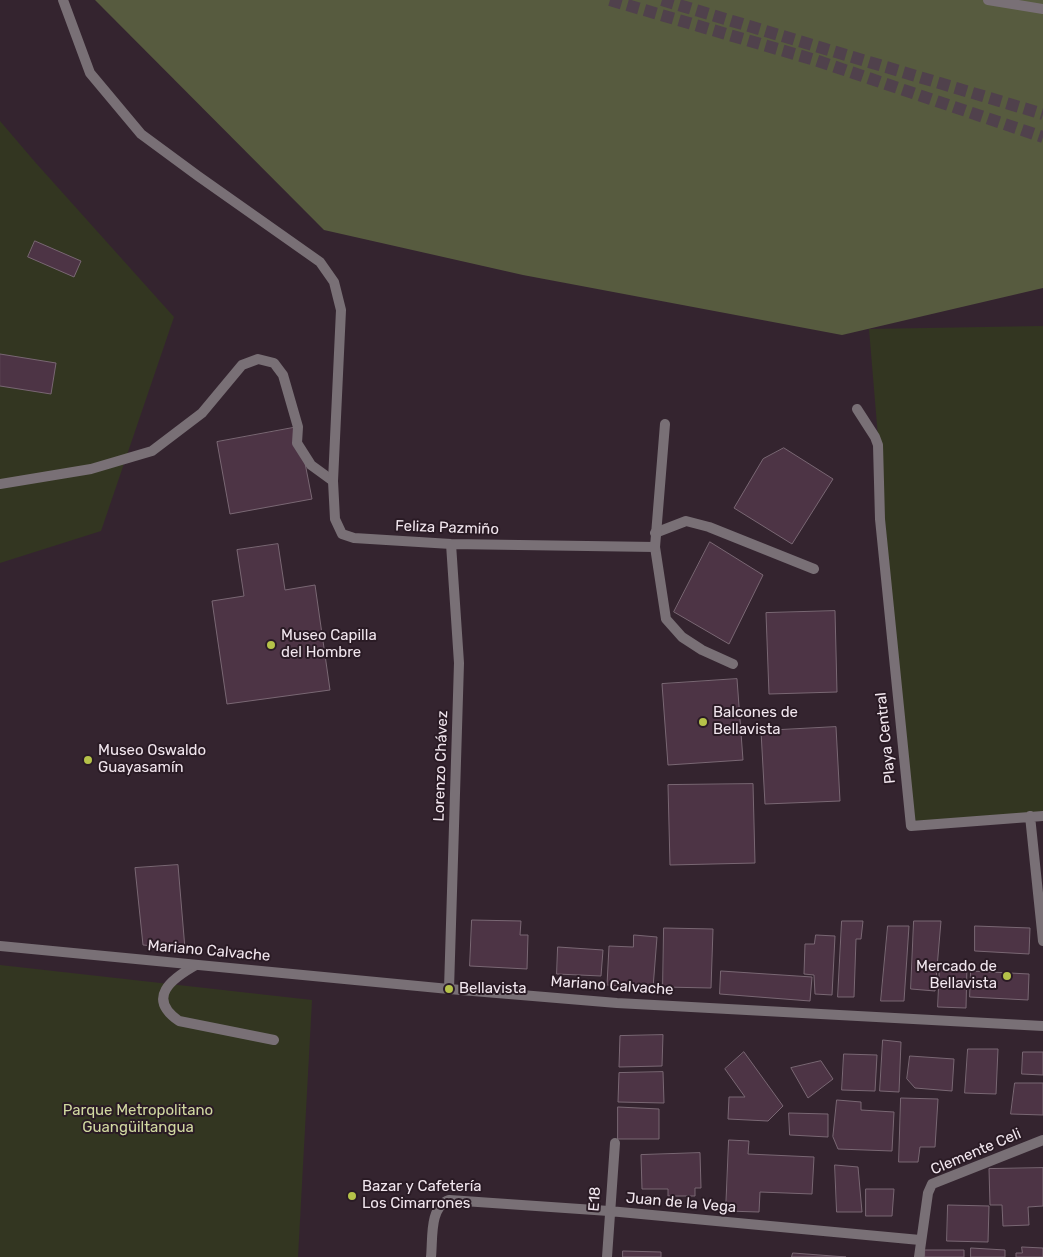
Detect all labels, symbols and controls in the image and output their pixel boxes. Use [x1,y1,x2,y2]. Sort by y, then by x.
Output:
street label: Feliza Pazmiño [395,517,499,539]
place label: Museo Capilla del Hombre [281,627,377,662]
marker: Museo Capilla del Hombre [265,639,277,651]
street label: Playa Central [872,691,900,785]
place label: Balcones de Bellavista [713,704,798,739]
street label: Lorenzo Chávez [430,710,452,822]
marker: Balcones de Bellavista [697,716,709,728]
place label: Museo Oswaldo Guayasamín [98,742,206,777]
marker: Museo Oswaldo Guayasamín [82,754,94,766]
street label: Mariano Calvache [147,937,271,965]
place label: Mercado de Bellavista [916,958,997,993]
marker: Mercado de Bellavista [1001,970,1013,982]
street label: Mariano Calvache [550,973,674,999]
place label: Bellavista [459,980,527,998]
marker: Bellavista [443,983,455,995]
park label: Parque Metropolitano Guangüiltangua [63,1102,213,1137]
street label: Clemente Celi [928,1125,1024,1179]
place label: Bazar y Cafetería Los Cimarrones [362,1178,482,1213]
street label: E18 [585,1186,605,1212]
street label: Juan de la Vega [625,1189,737,1217]
marker: Bazar y Cafetería Los Cimarrones [346,1190,358,1202]

